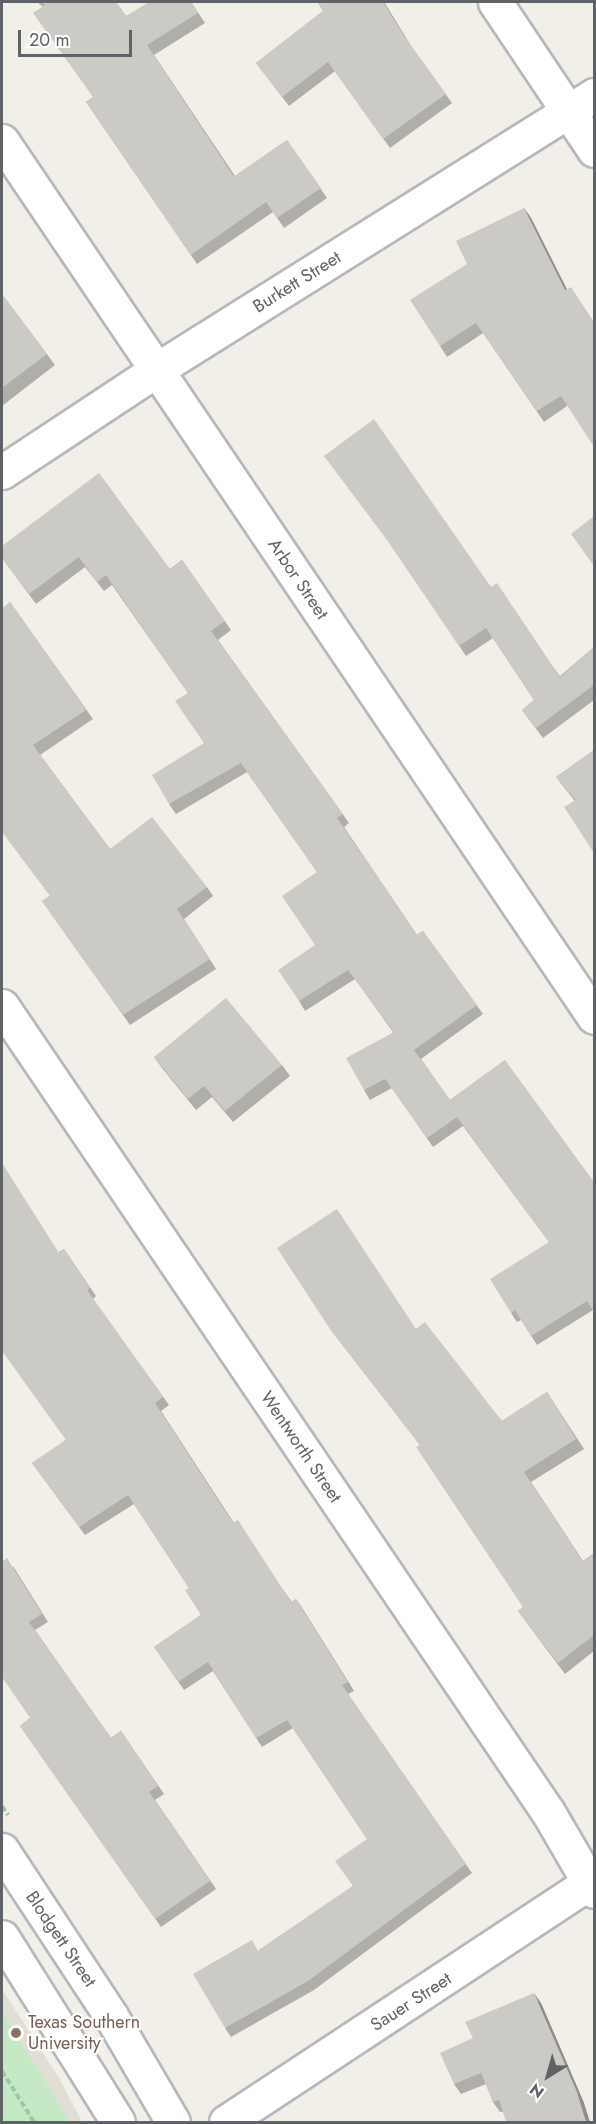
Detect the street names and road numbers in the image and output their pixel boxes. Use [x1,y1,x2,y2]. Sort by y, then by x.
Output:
street label: Burkett Street [249,246,345,318]
street label: Arbor Street [263,535,333,623]
street label: Wentworth Street [256,1387,346,1507]
street label: Blodgett Street [21,1887,101,1991]
street label: Sauer Street [367,1968,455,2036]

